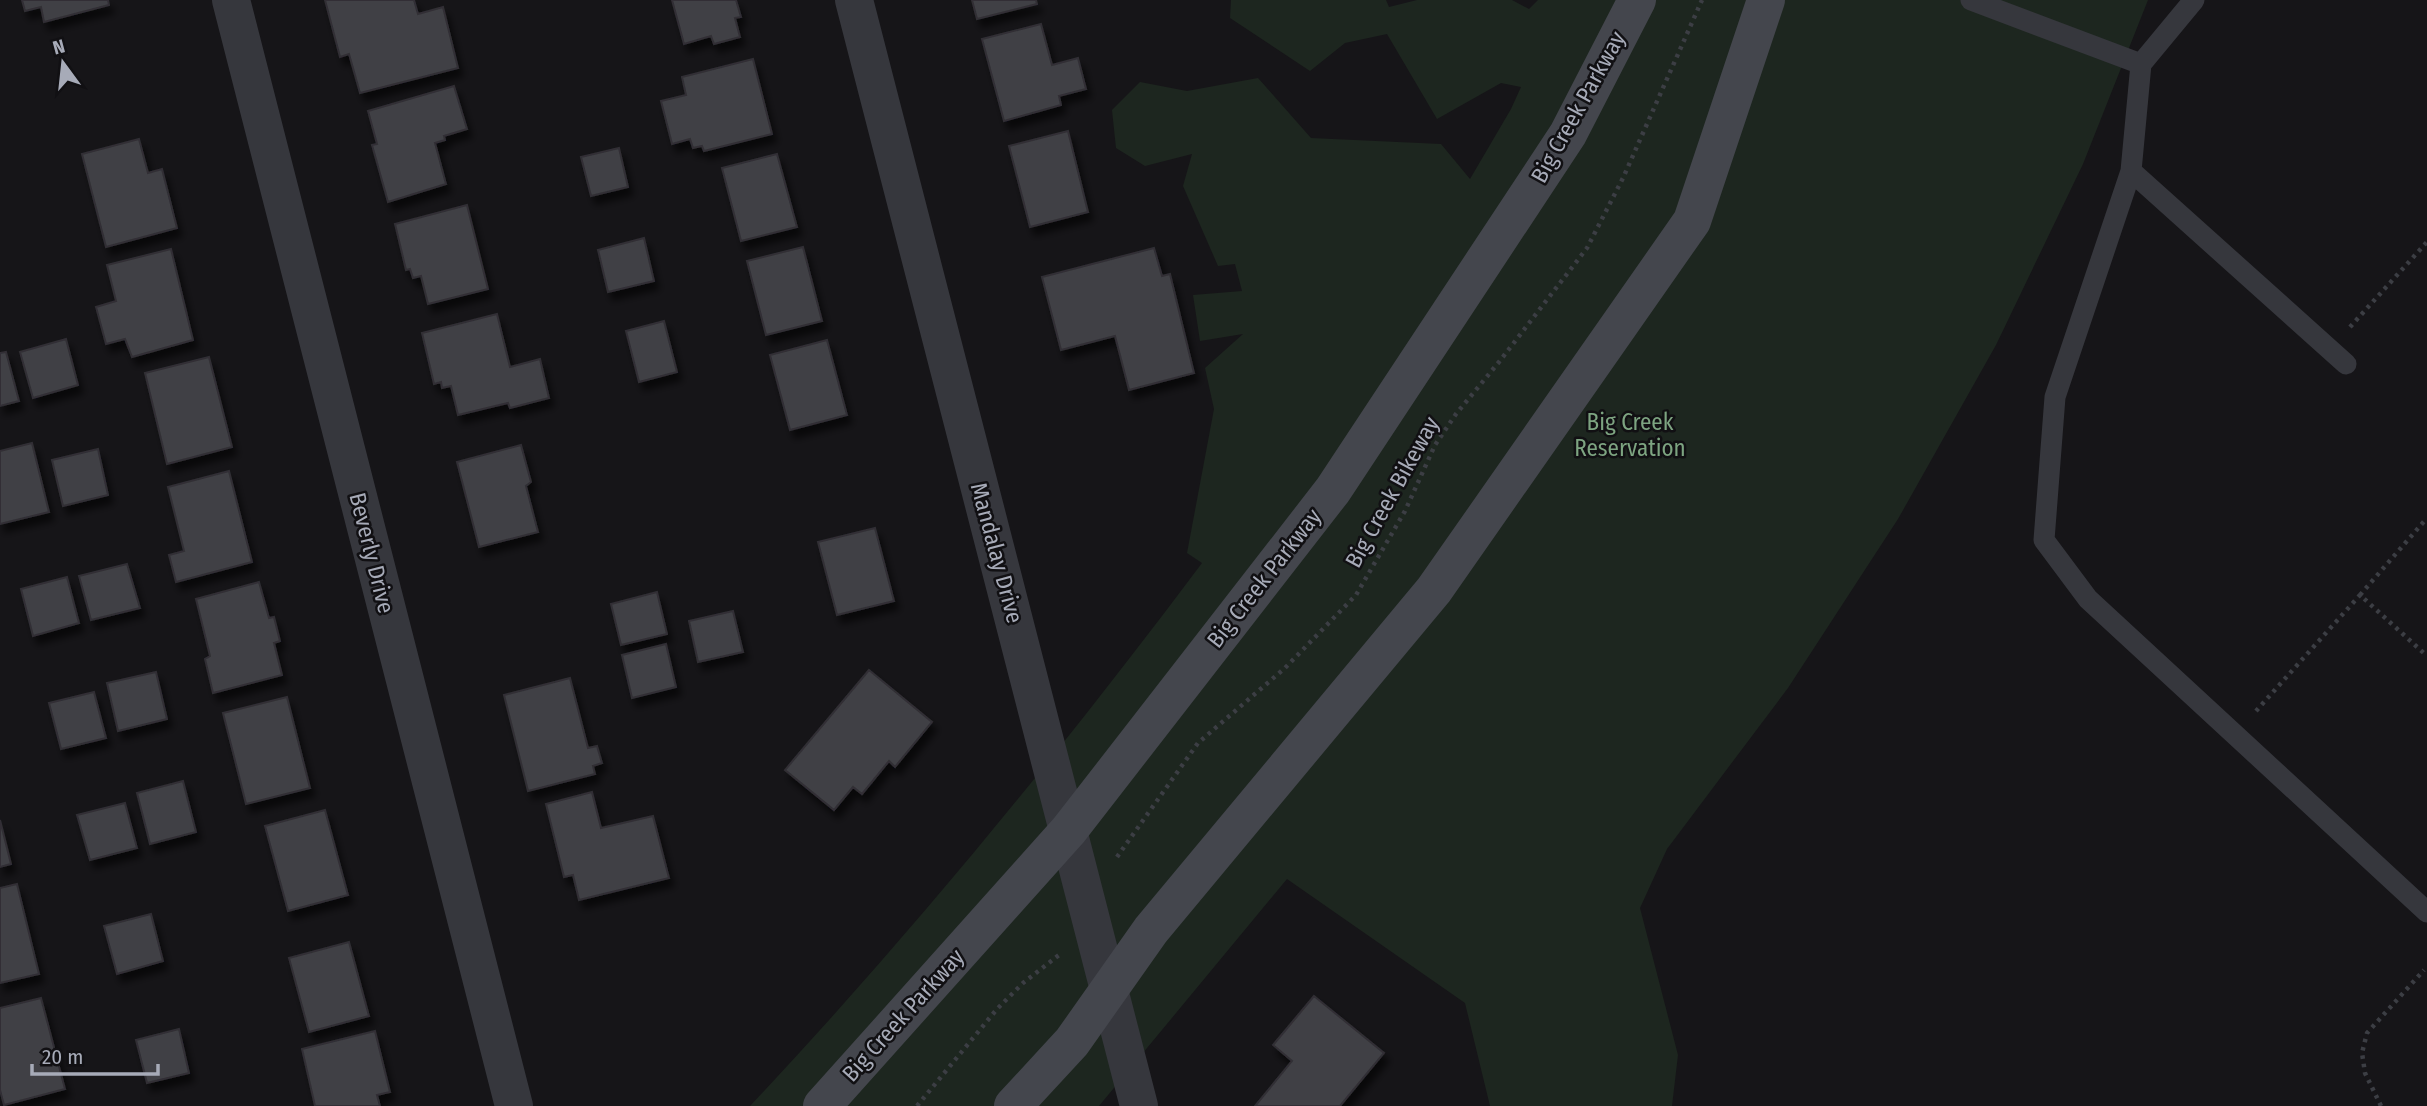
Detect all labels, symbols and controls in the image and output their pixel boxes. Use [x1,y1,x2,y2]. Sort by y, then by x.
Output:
street label: Big Creek Parkway [1525,26,1632,188]
north arrow [28,28,98,98]
text: N [50,34,67,60]
park label: Big Creek Reservation [1574,408,1686,462]
street label: Big Creek Bikeway [1339,411,1445,572]
street label: Mandalay Drive [965,480,1029,626]
street label: Beverly Drive [343,490,401,616]
street label: Big Creek Parkway [1201,502,1327,653]
street label: Big Creek Parkway [836,942,970,1087]
scale bar [32,1032,158,1076]
text: 20 m [42,1044,83,1070]

